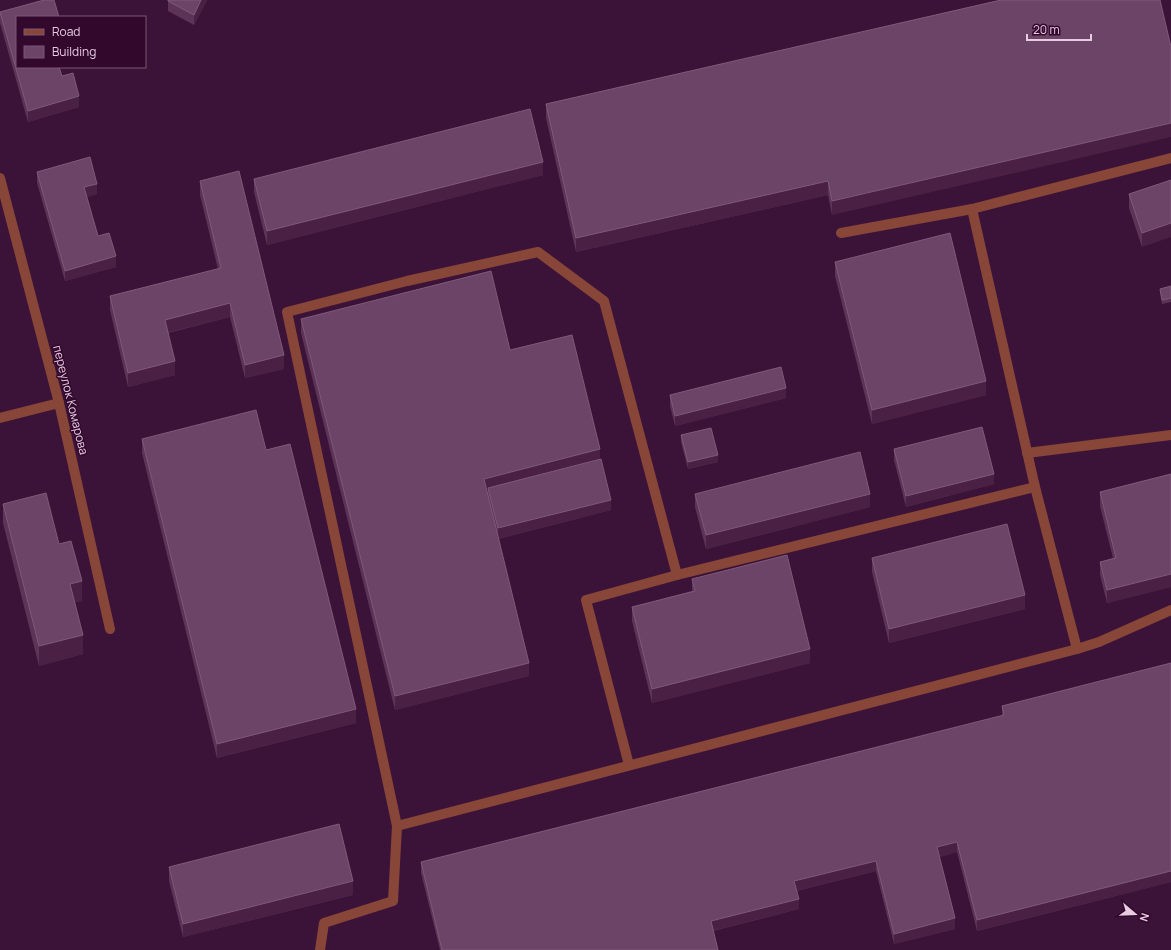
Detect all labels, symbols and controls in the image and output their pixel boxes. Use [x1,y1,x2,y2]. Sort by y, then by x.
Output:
legend [16,16,146,68]
scale bar [1027,16,1091,42]
text: 20 m [1033,21,1060,38]
text: Road [52,23,80,40]
text: Building [52,43,96,60]
street label: переулок Комарова [49,343,93,457]
north arrow [1115,894,1155,934]
text: N [1137,911,1153,924]

